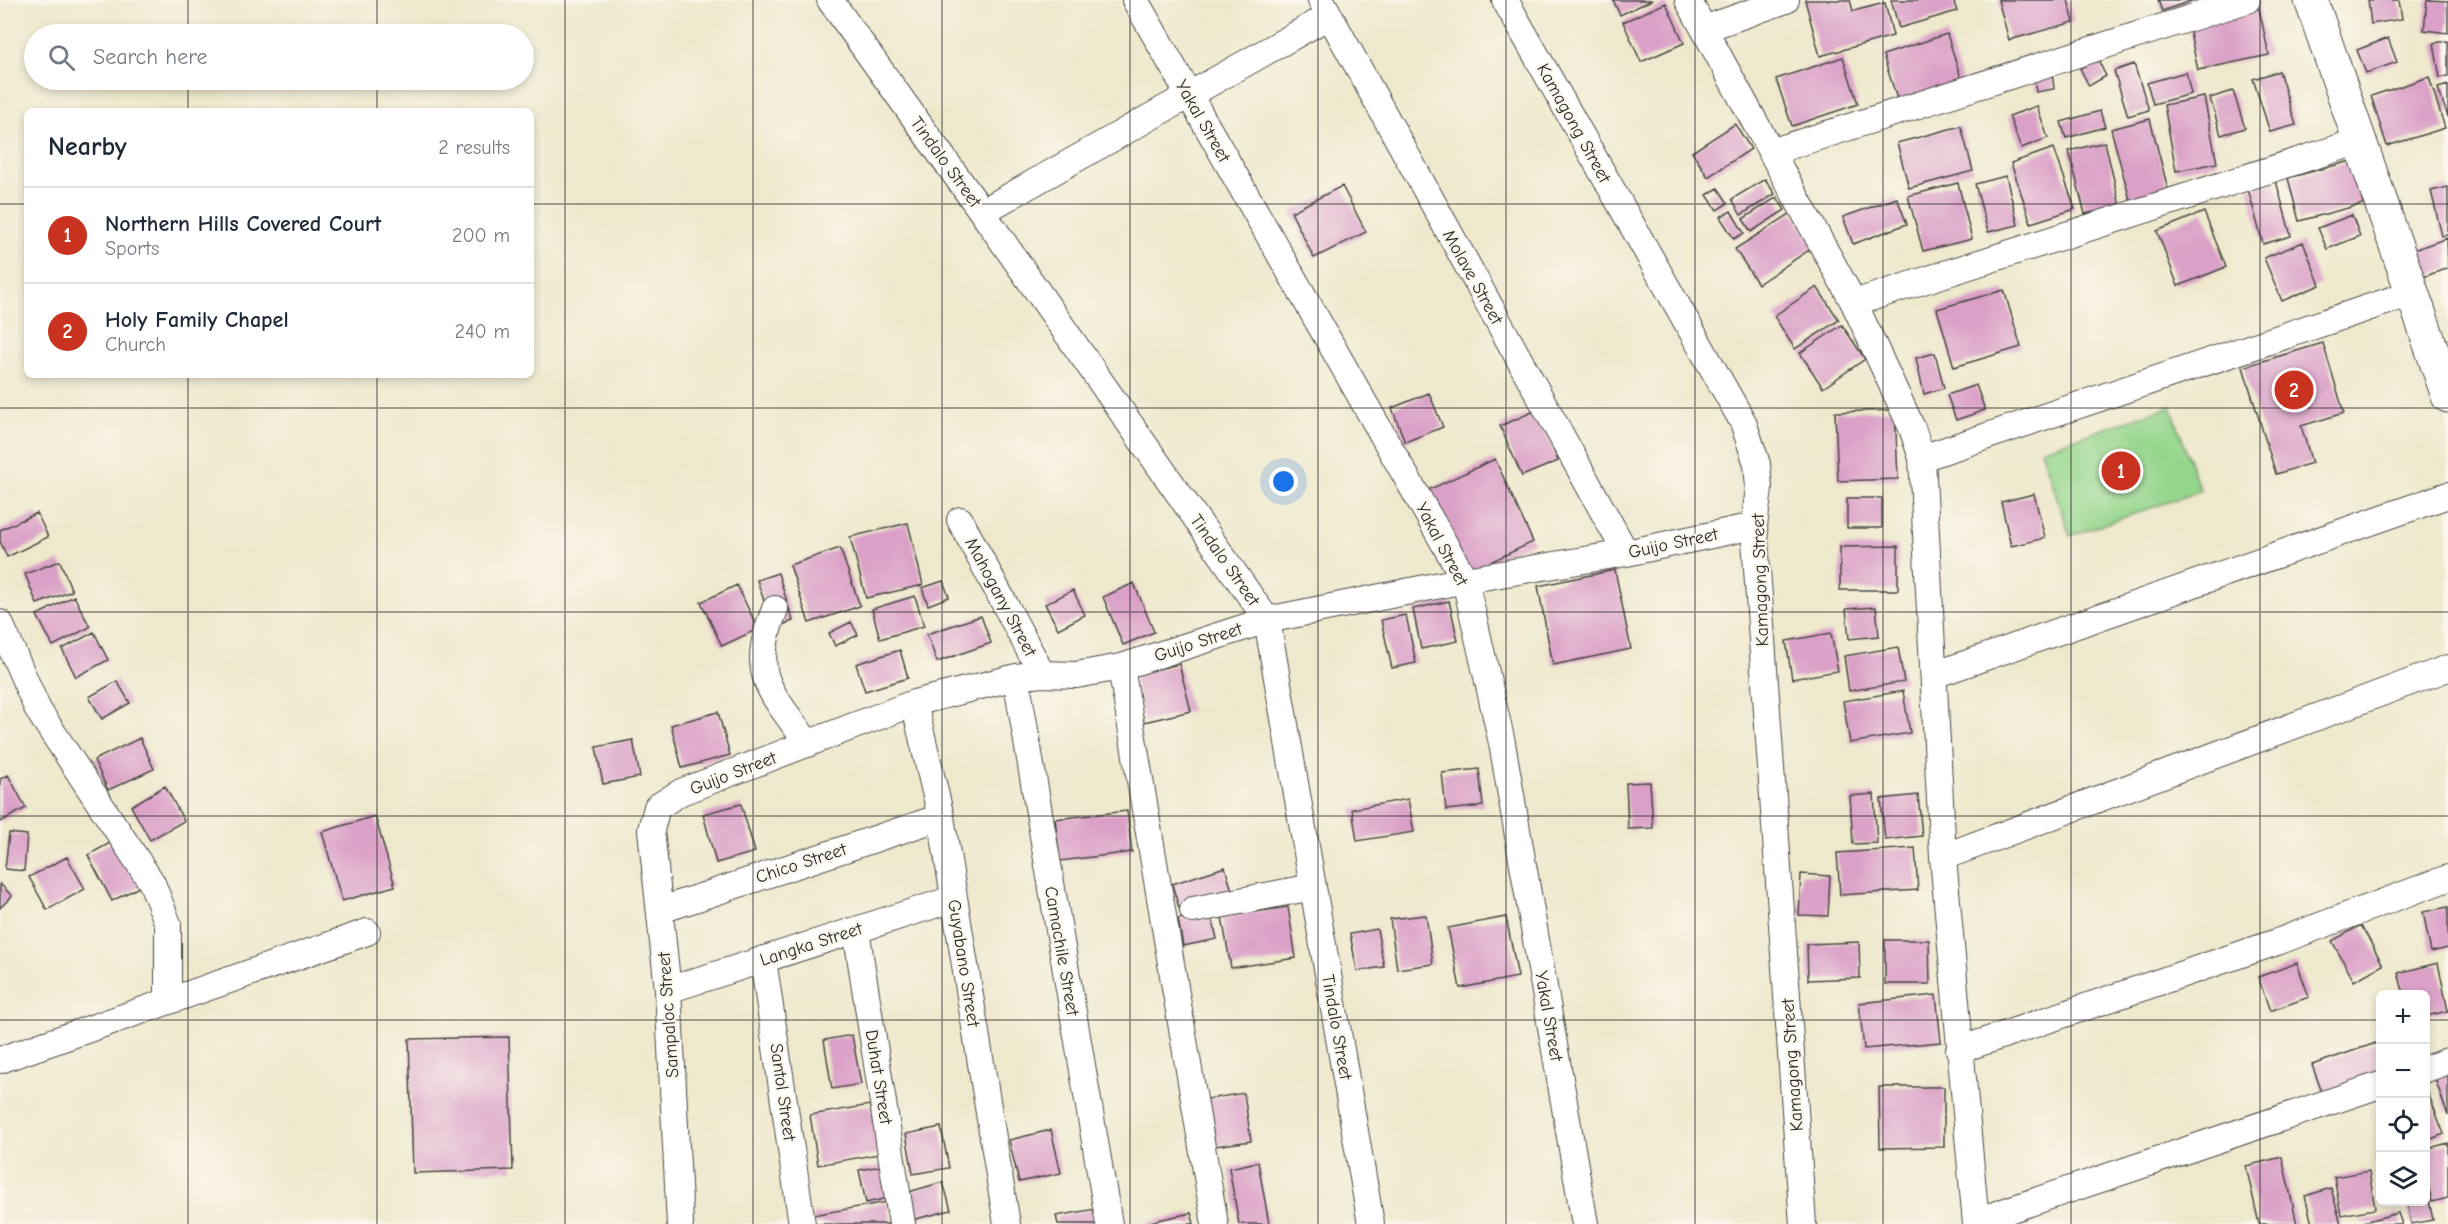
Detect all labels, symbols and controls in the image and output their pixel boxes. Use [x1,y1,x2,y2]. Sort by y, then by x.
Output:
search box [24,24,534,90]
icon: search [45,41,78,74]
text: Search here [93,44,208,70]
street label: Kamagong Street [1532,60,1615,187]
street label: Yakal Street [1171,76,1235,167]
street label: Tindalo Street [906,113,986,212]
text: Nearby [48,132,127,162]
text: 2 results [438,136,510,159]
text: Northern Hills Covered Court [105,211,381,237]
text: 1 [64,224,71,247]
text: 200 m [452,224,510,247]
street label: Molave Street [1438,226,1508,329]
text: Sports [105,237,159,260]
text: Holy Family Chapel [105,307,289,333]
text: 2 [63,320,72,343]
text: 240 m [455,320,510,343]
text: Church [105,333,166,356]
pin: 2 [2274,368,2314,412]
pin: 1 [2102,448,2140,494]
your location [1269,467,1298,496]
street label: Yakal Street [1411,499,1473,590]
street label: Tindalo Street [1185,511,1264,611]
street label: Kamagong Street [1748,512,1773,647]
street label: Guijo Street [1626,524,1721,563]
street label: Mahogany Street [960,534,1041,661]
street label: Guijo Street [1152,618,1245,667]
street label: Guijo Street [687,747,780,800]
street label: Chico Street [753,839,850,888]
street label: Camachile Street [1040,885,1083,1018]
street label: Guyabano Street [943,898,984,1029]
street label: Langka Street [757,918,866,971]
street label: Sampaloc Street [654,950,683,1079]
street label: Yakal Street [1530,969,1567,1064]
street label: Tindalo Street [1317,973,1356,1082]
map controls [2376,990,2430,1206]
button: + [2376,990,2430,1044]
street label: Kamagong Street [1777,997,1808,1132]
street label: Duhat Street [861,1028,896,1127]
street label: Santol Street [765,1042,800,1143]
button: − [2376,1044,2430,1098]
button: locate [2376,1098,2430,1152]
button: layers [2376,1152,2430,1206]

